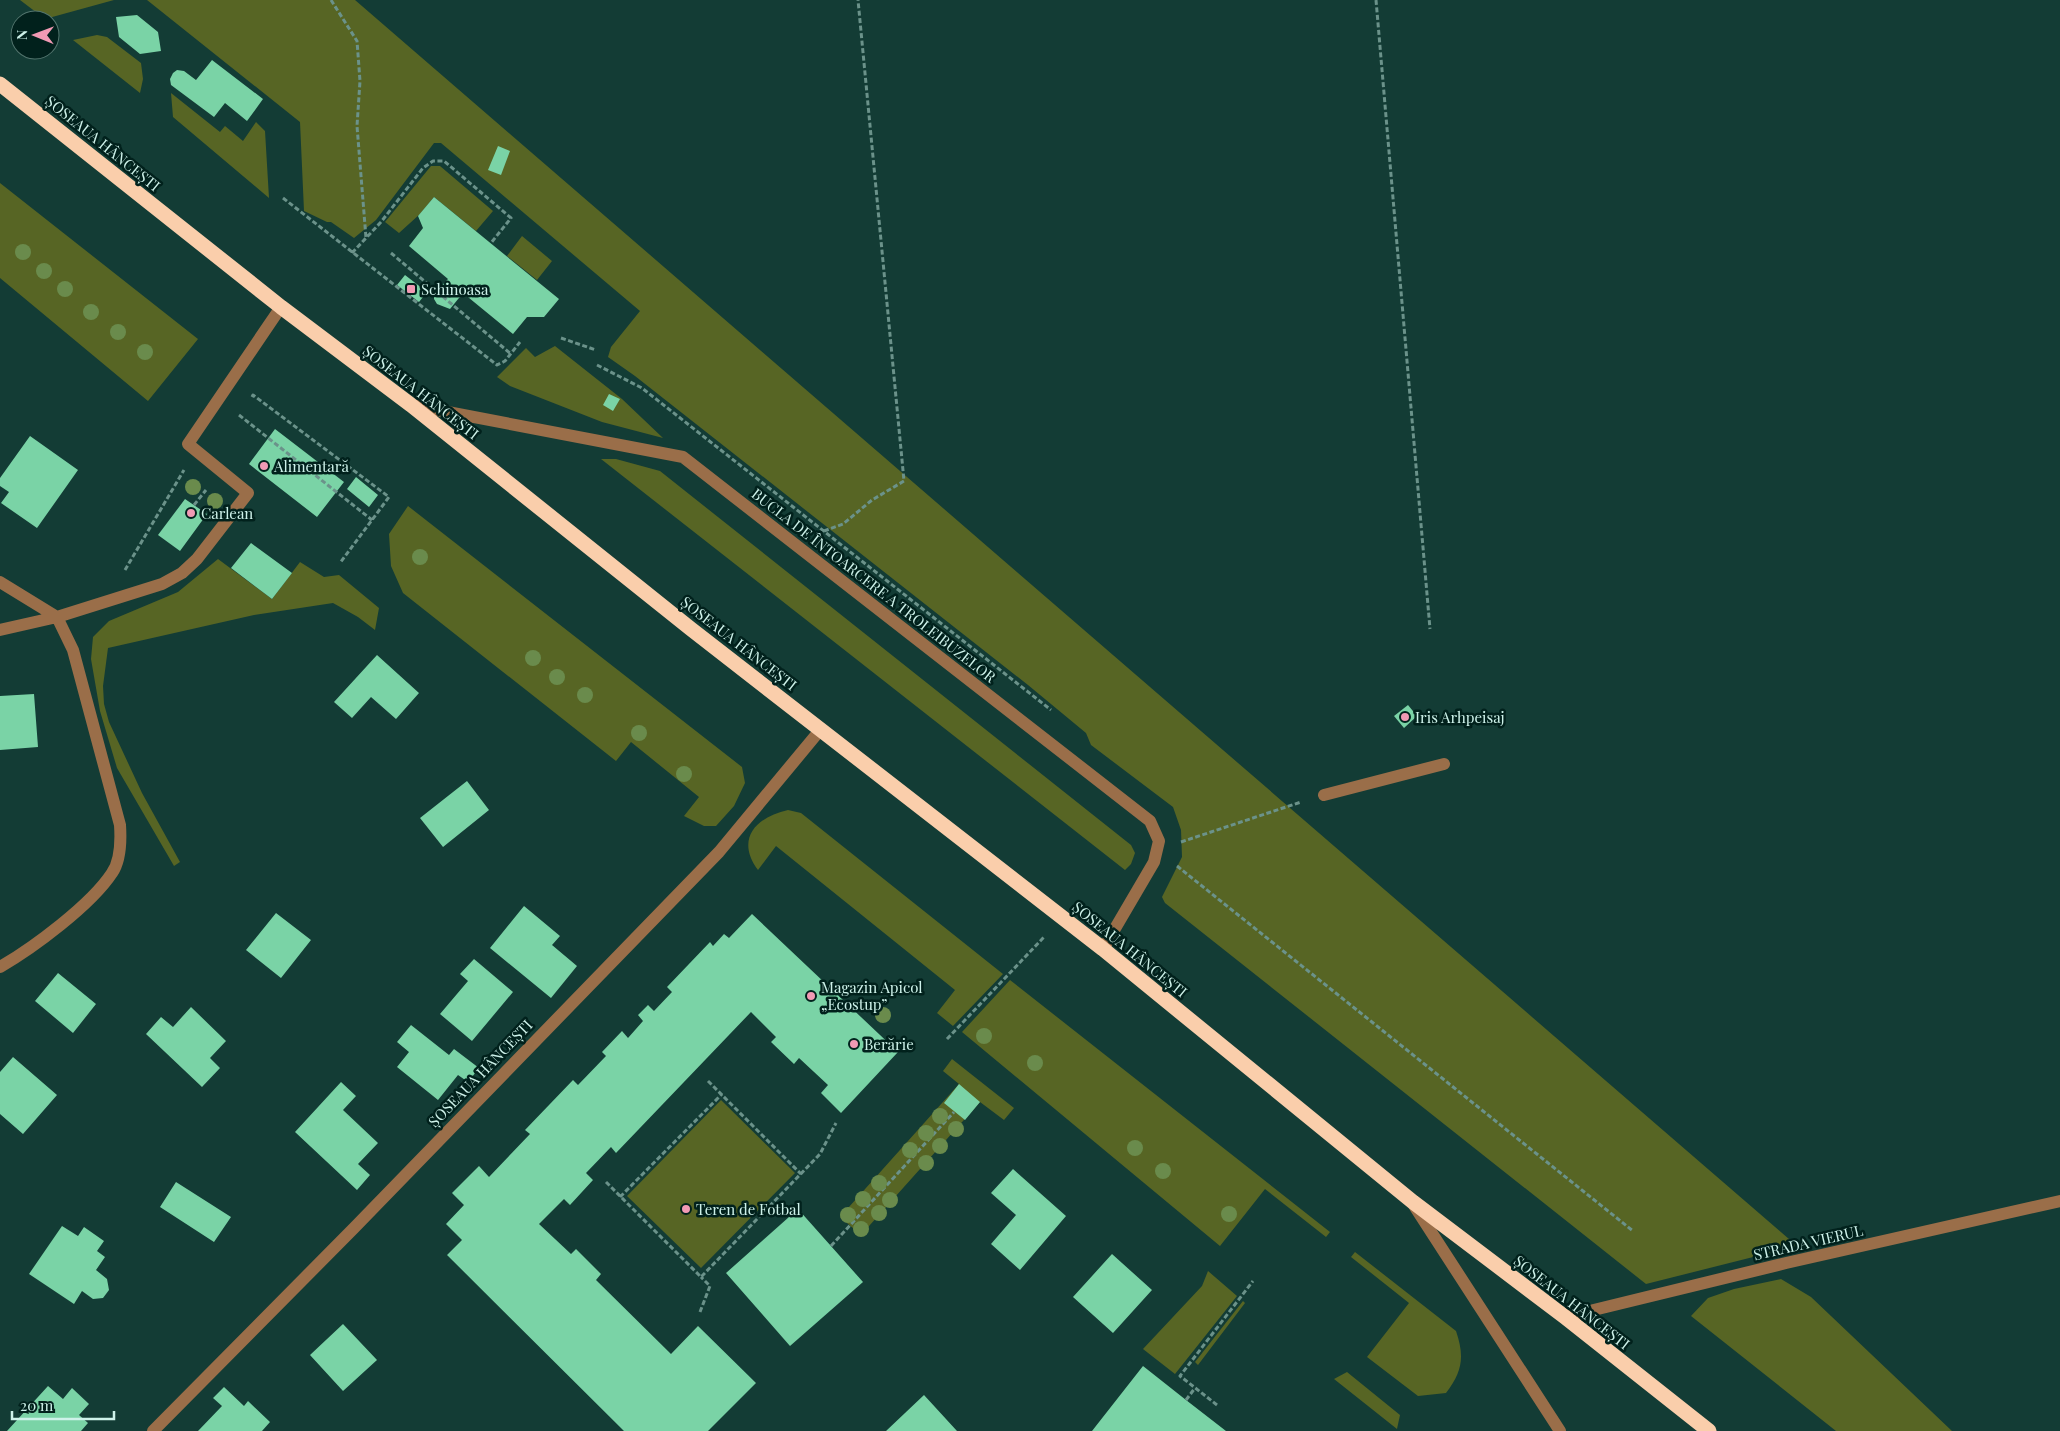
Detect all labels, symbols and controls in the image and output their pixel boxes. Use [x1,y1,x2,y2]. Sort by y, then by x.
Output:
north arrow [10,10,60,60]
text: N [12,30,31,40]
street label: ȘOSEAUA HÂNCEȘTI [42,91,164,195]
place label: Schinoasa [421,279,489,299]
marker: Schinoasa [405,283,417,295]
street label: ȘOSEAUA HÂNCEȘTI [359,340,483,444]
place label: Alimentară [273,456,349,476]
marker: Alimentară [258,460,270,472]
street label: BUCLA DE ÎNTOARCERE A TROLEIBUZELOR [748,483,1000,687]
place label: Carlean [201,503,253,523]
marker: Carlean [185,507,197,519]
street label: ȘOSEAUA HÂNCEȘTI [677,591,801,695]
place label: Iris Arhpeisaj [1415,707,1505,727]
marker: Iris Arhpeisaj [1399,711,1411,723]
street label: ȘOSEAUA HÂNCEȘTI [1069,897,1191,1001]
place label: Magazin Apicol „Ecostup” [821,977,923,1014]
marker: Magazin Apicol „Ecostup” [805,990,817,1002]
street label: ȘOSEAUA HÂNCEȘTI [424,1015,536,1131]
place label: Berărie [864,1034,914,1054]
marker: Berărie [848,1038,860,1050]
place label: Teren de Fotbal [696,1199,801,1219]
marker: Teren de Fotbal [680,1203,692,1215]
street label: STRADA VIERUL [1751,1220,1865,1264]
street label: ȘOSEAUA HÂNCEȘTI [1510,1250,1634,1354]
scale bar [12,1388,115,1420]
text: 20 m [20,1395,54,1415]

